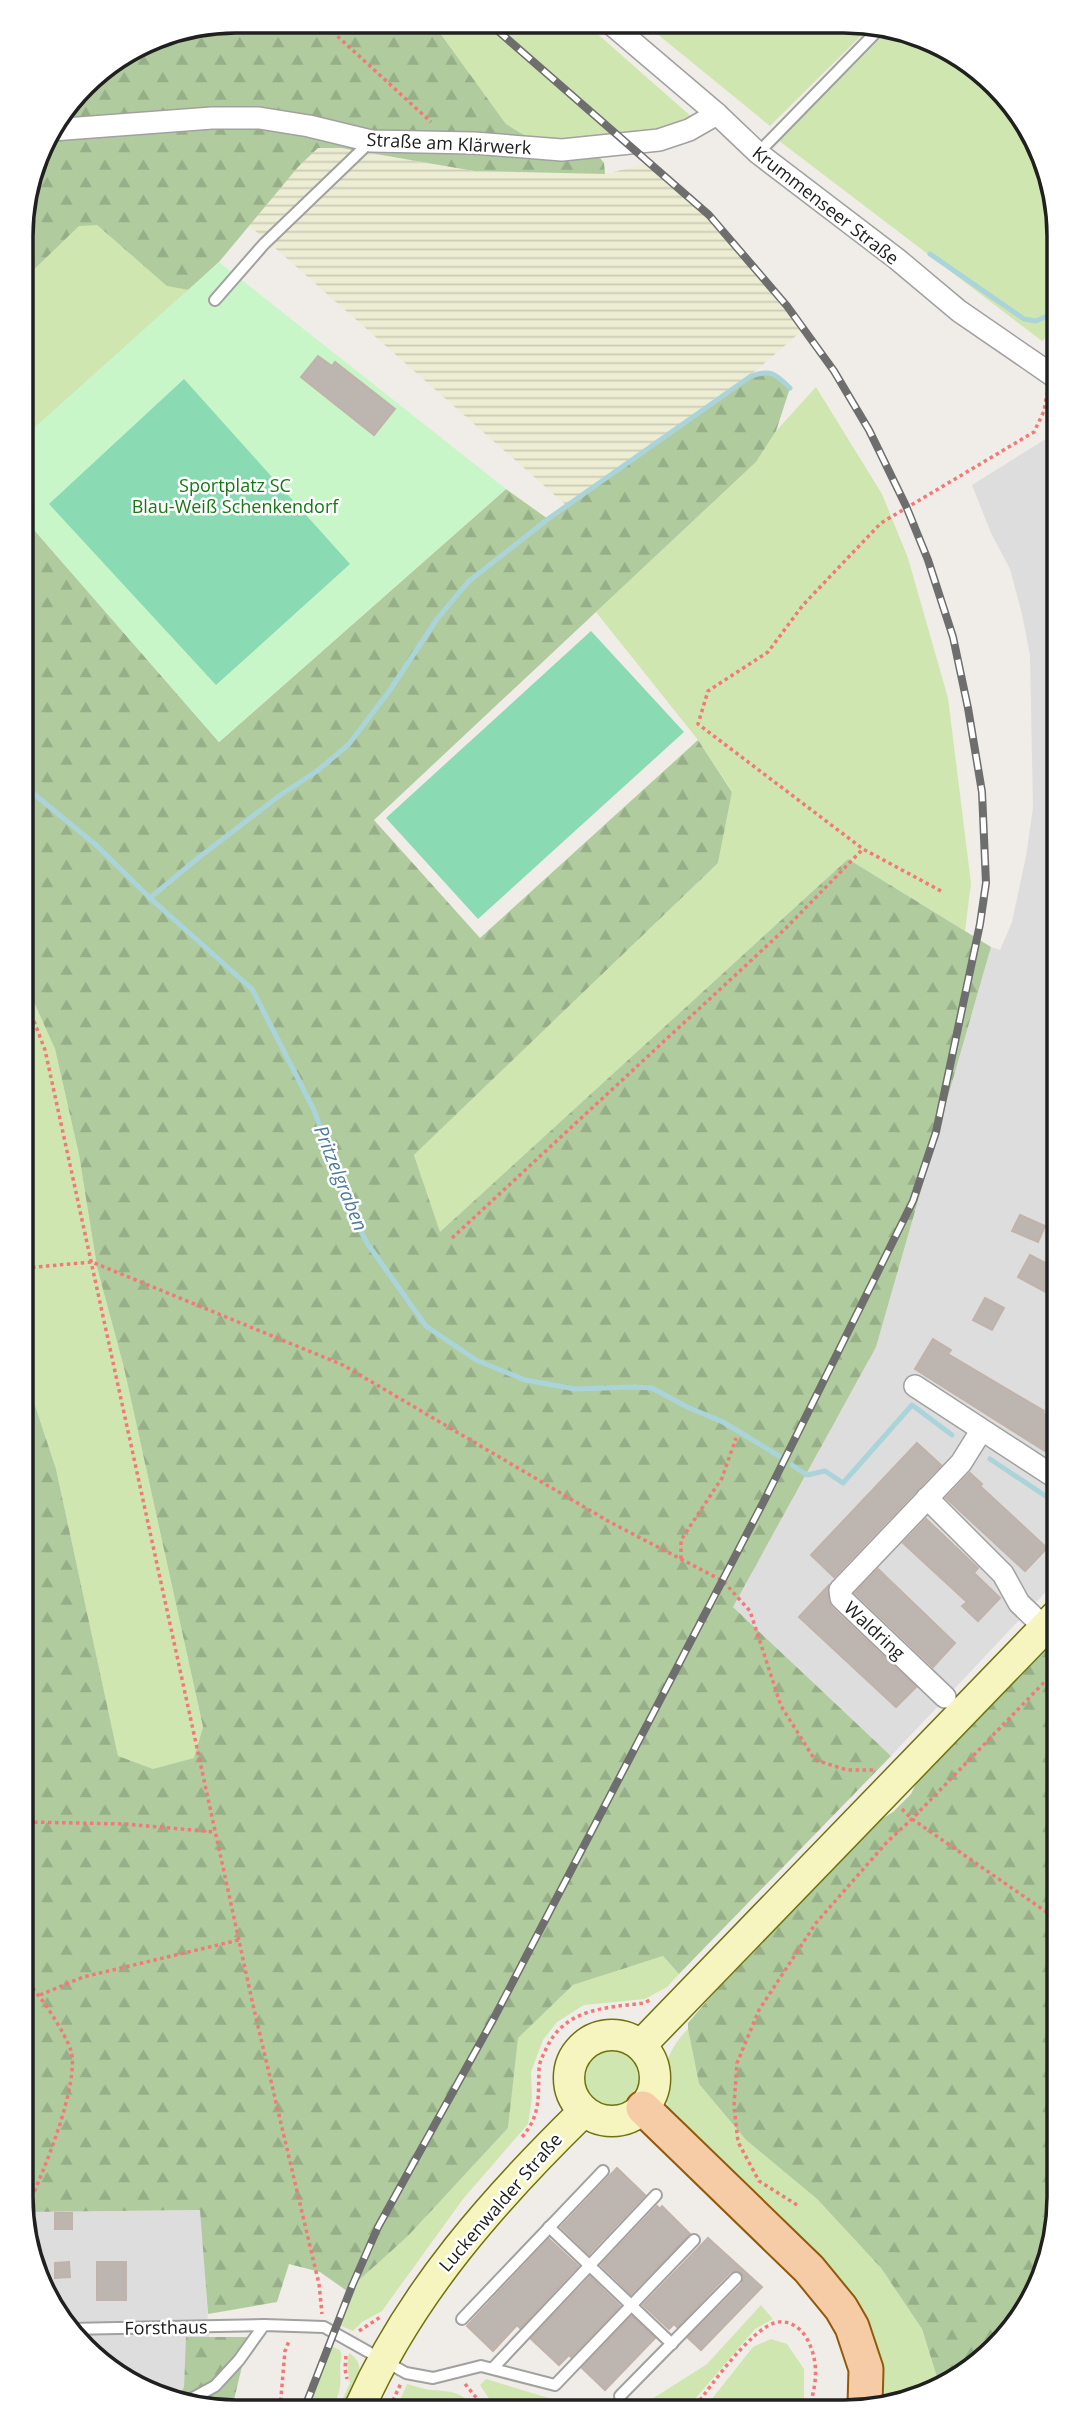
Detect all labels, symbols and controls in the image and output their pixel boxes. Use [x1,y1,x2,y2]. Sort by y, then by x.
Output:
street label: Straße am Klärwerk [366,127,532,159]
street label: Krummenseer Straße [748,140,904,270]
park label: Sportplatz SC Blau-Weiß Schenkendorf [132,473,339,518]
water label: Pritzelgraben [308,1121,374,1235]
street label: Waldring [839,1596,911,1664]
street label: Luckenwalder Straße [433,2128,567,2276]
street label: Forsthaus [124,2314,208,2340]

